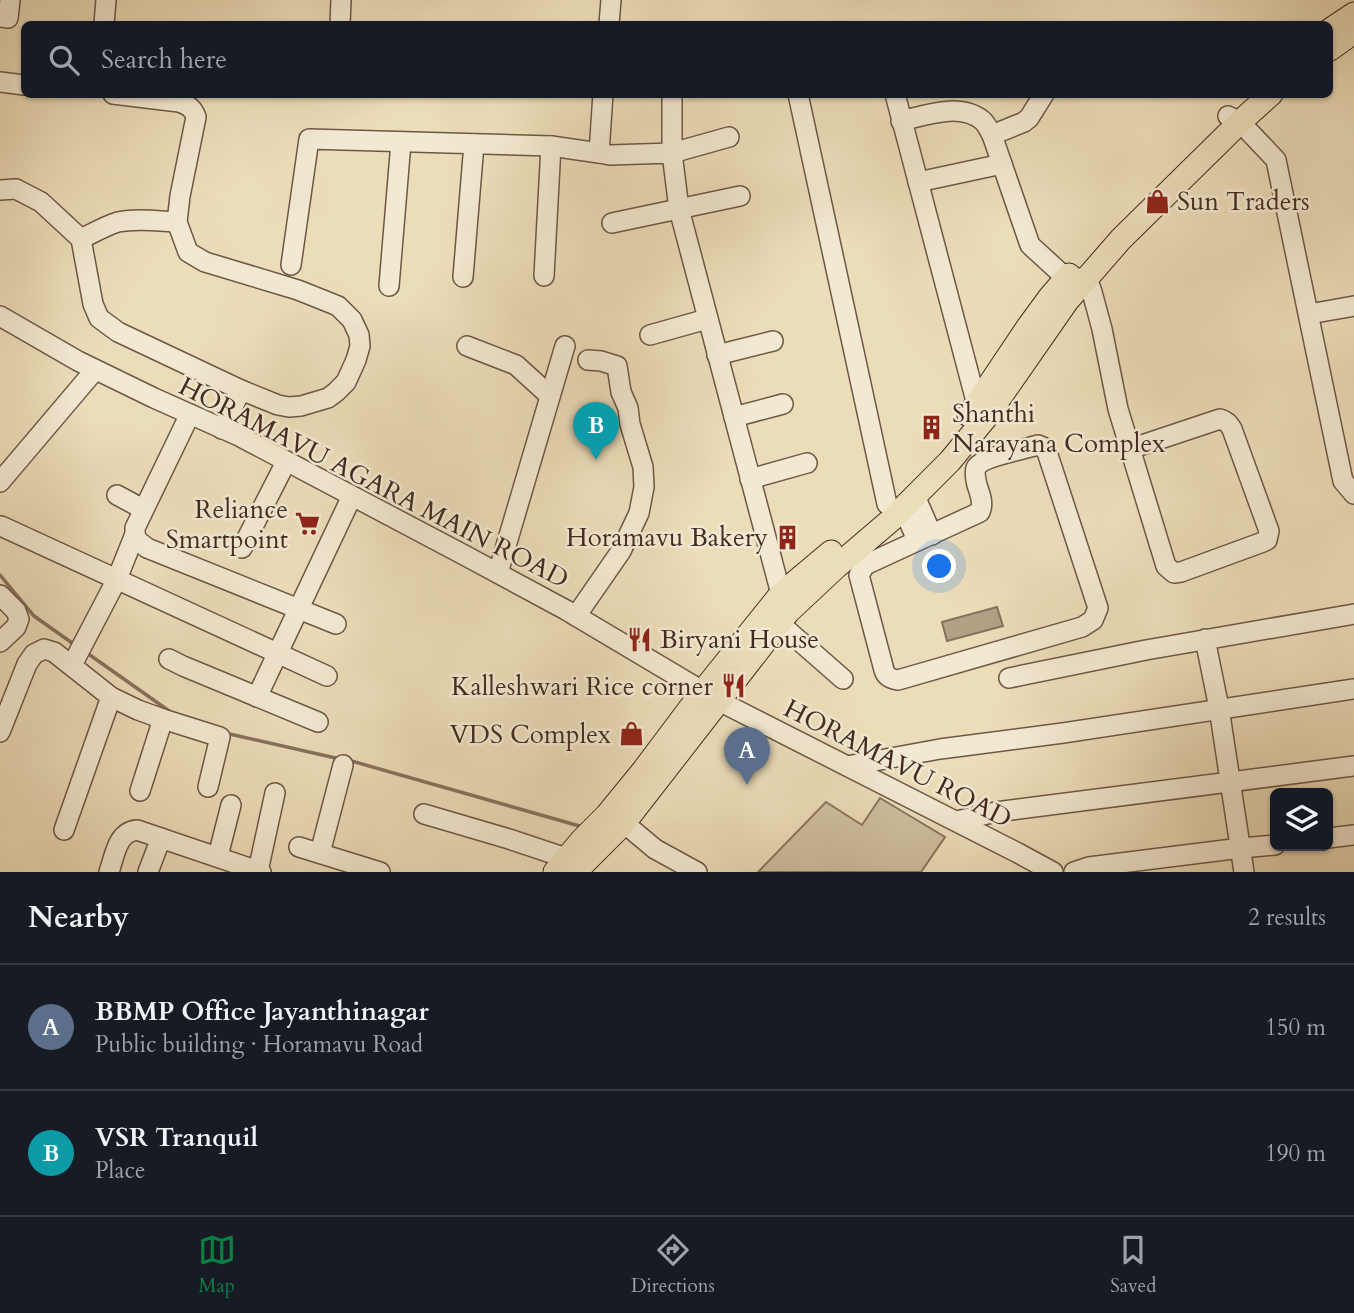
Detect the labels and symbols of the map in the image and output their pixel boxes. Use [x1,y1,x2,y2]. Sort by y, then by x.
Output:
place label: Sun Traders [1177,184,1310,219]
shop icon: Sun Traders [1143,187,1171,215]
street label: HORAMAVU AGARA MAIN ROAD [173,369,575,596]
place label: Shanthi Narayana Complex [952,396,1165,461]
pin: B [573,402,619,460]
building icon: Shanthi Narayana Complex [918,414,946,442]
place label: Reliance Smartpoint [166,492,288,557]
supermarket icon: Reliance Smartpoint [294,510,322,538]
place label: Horamavu Bakery [566,520,768,555]
building icon: Horamavu Bakery [774,523,802,551]
your location [922,549,956,583]
place label: Biryani House [660,622,819,657]
restaurant icon: Biryani House [626,625,654,653]
place label: Kalleshwari Rice corner [451,669,714,704]
restaurant icon: Kalleshwari Rice corner [719,672,747,700]
street label: HORAMAVU ROAD [778,691,1018,836]
place label: VDS Complex [450,717,611,752]
shop icon: VDS Complex [617,720,645,748]
pin: A [724,727,770,785]

